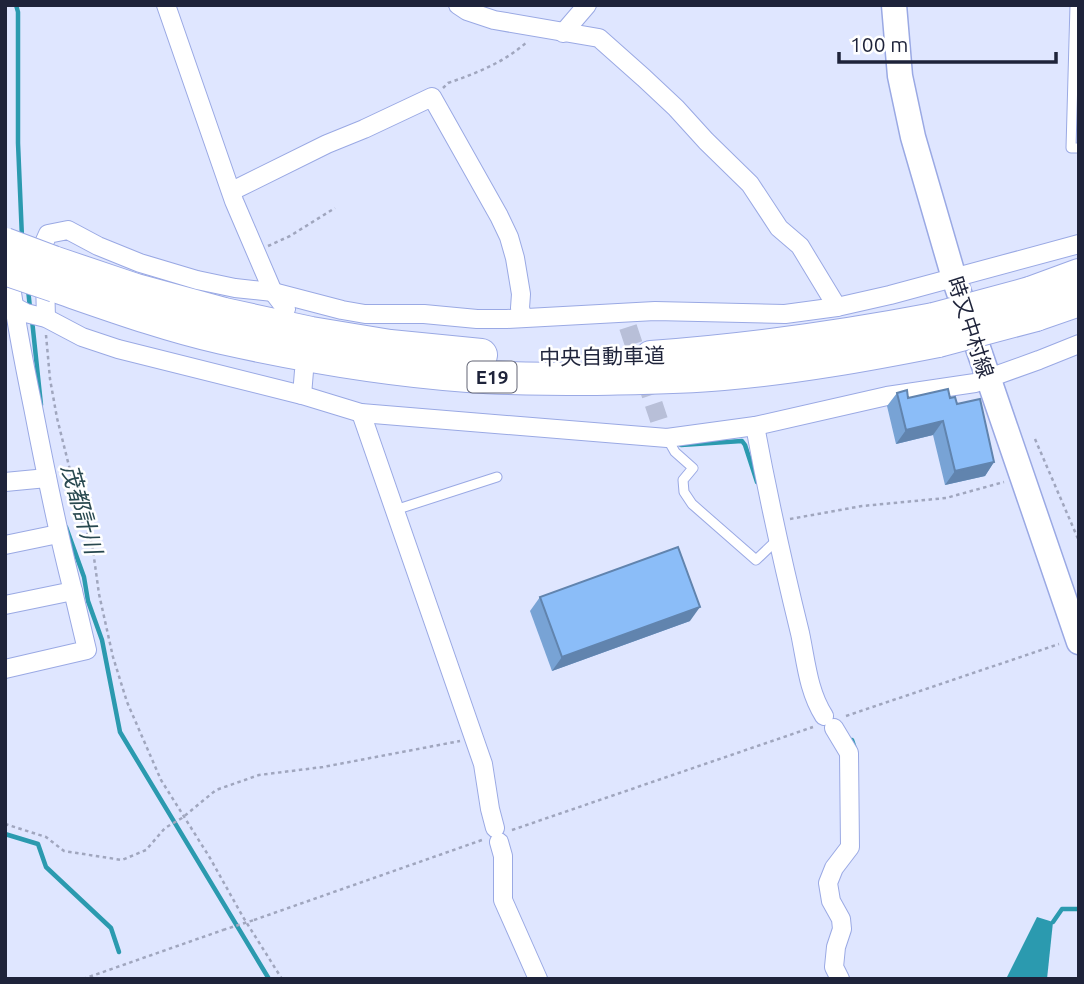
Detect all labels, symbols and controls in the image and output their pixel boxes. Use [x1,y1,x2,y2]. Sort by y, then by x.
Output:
scale bar [839,21,1056,65]
text: 100 m [850,32,908,56]
street label: 時又中村線 [943,273,999,381]
street label: 中央自動車道 [539,343,665,369]
road number: E19 [468,362,516,392]
water label: 茂都計川 [57,461,108,560]

